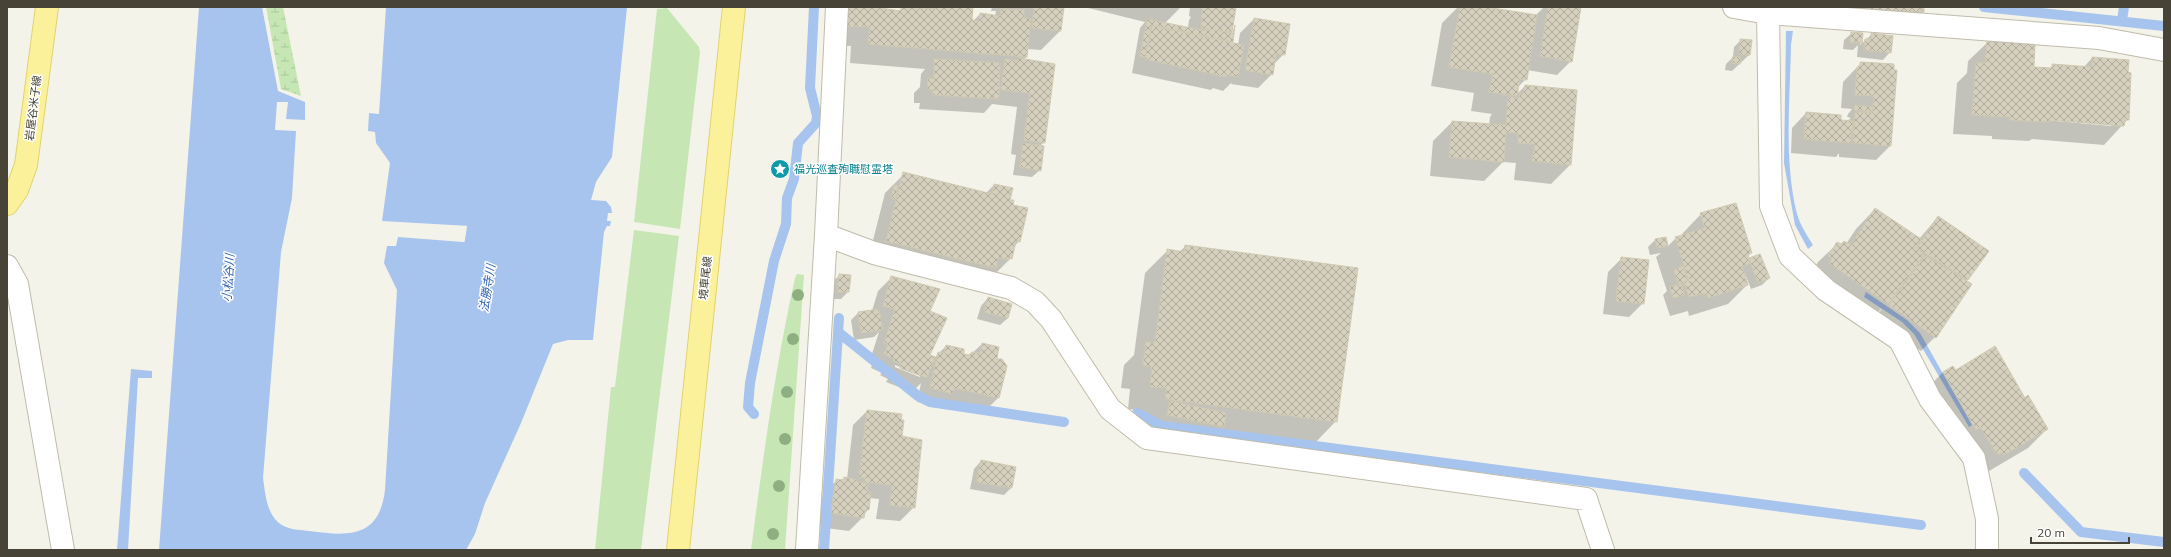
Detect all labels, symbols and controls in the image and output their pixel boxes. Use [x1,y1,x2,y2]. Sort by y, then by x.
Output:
street label: 岩屋谷米子線 [22,74,44,142]
place icon: 福光巡査殉職慰霊塔 [769,158,791,180]
place label: 福光巡査殉職慰霊塔 [794,162,893,176]
water label: 小松谷川 [219,252,237,302]
street label: 境車尾線 [696,255,714,301]
water label: 法勝寺川 [476,261,498,313]
scale bar [2031,519,2129,545]
text: 20 m [2037,525,2065,540]

